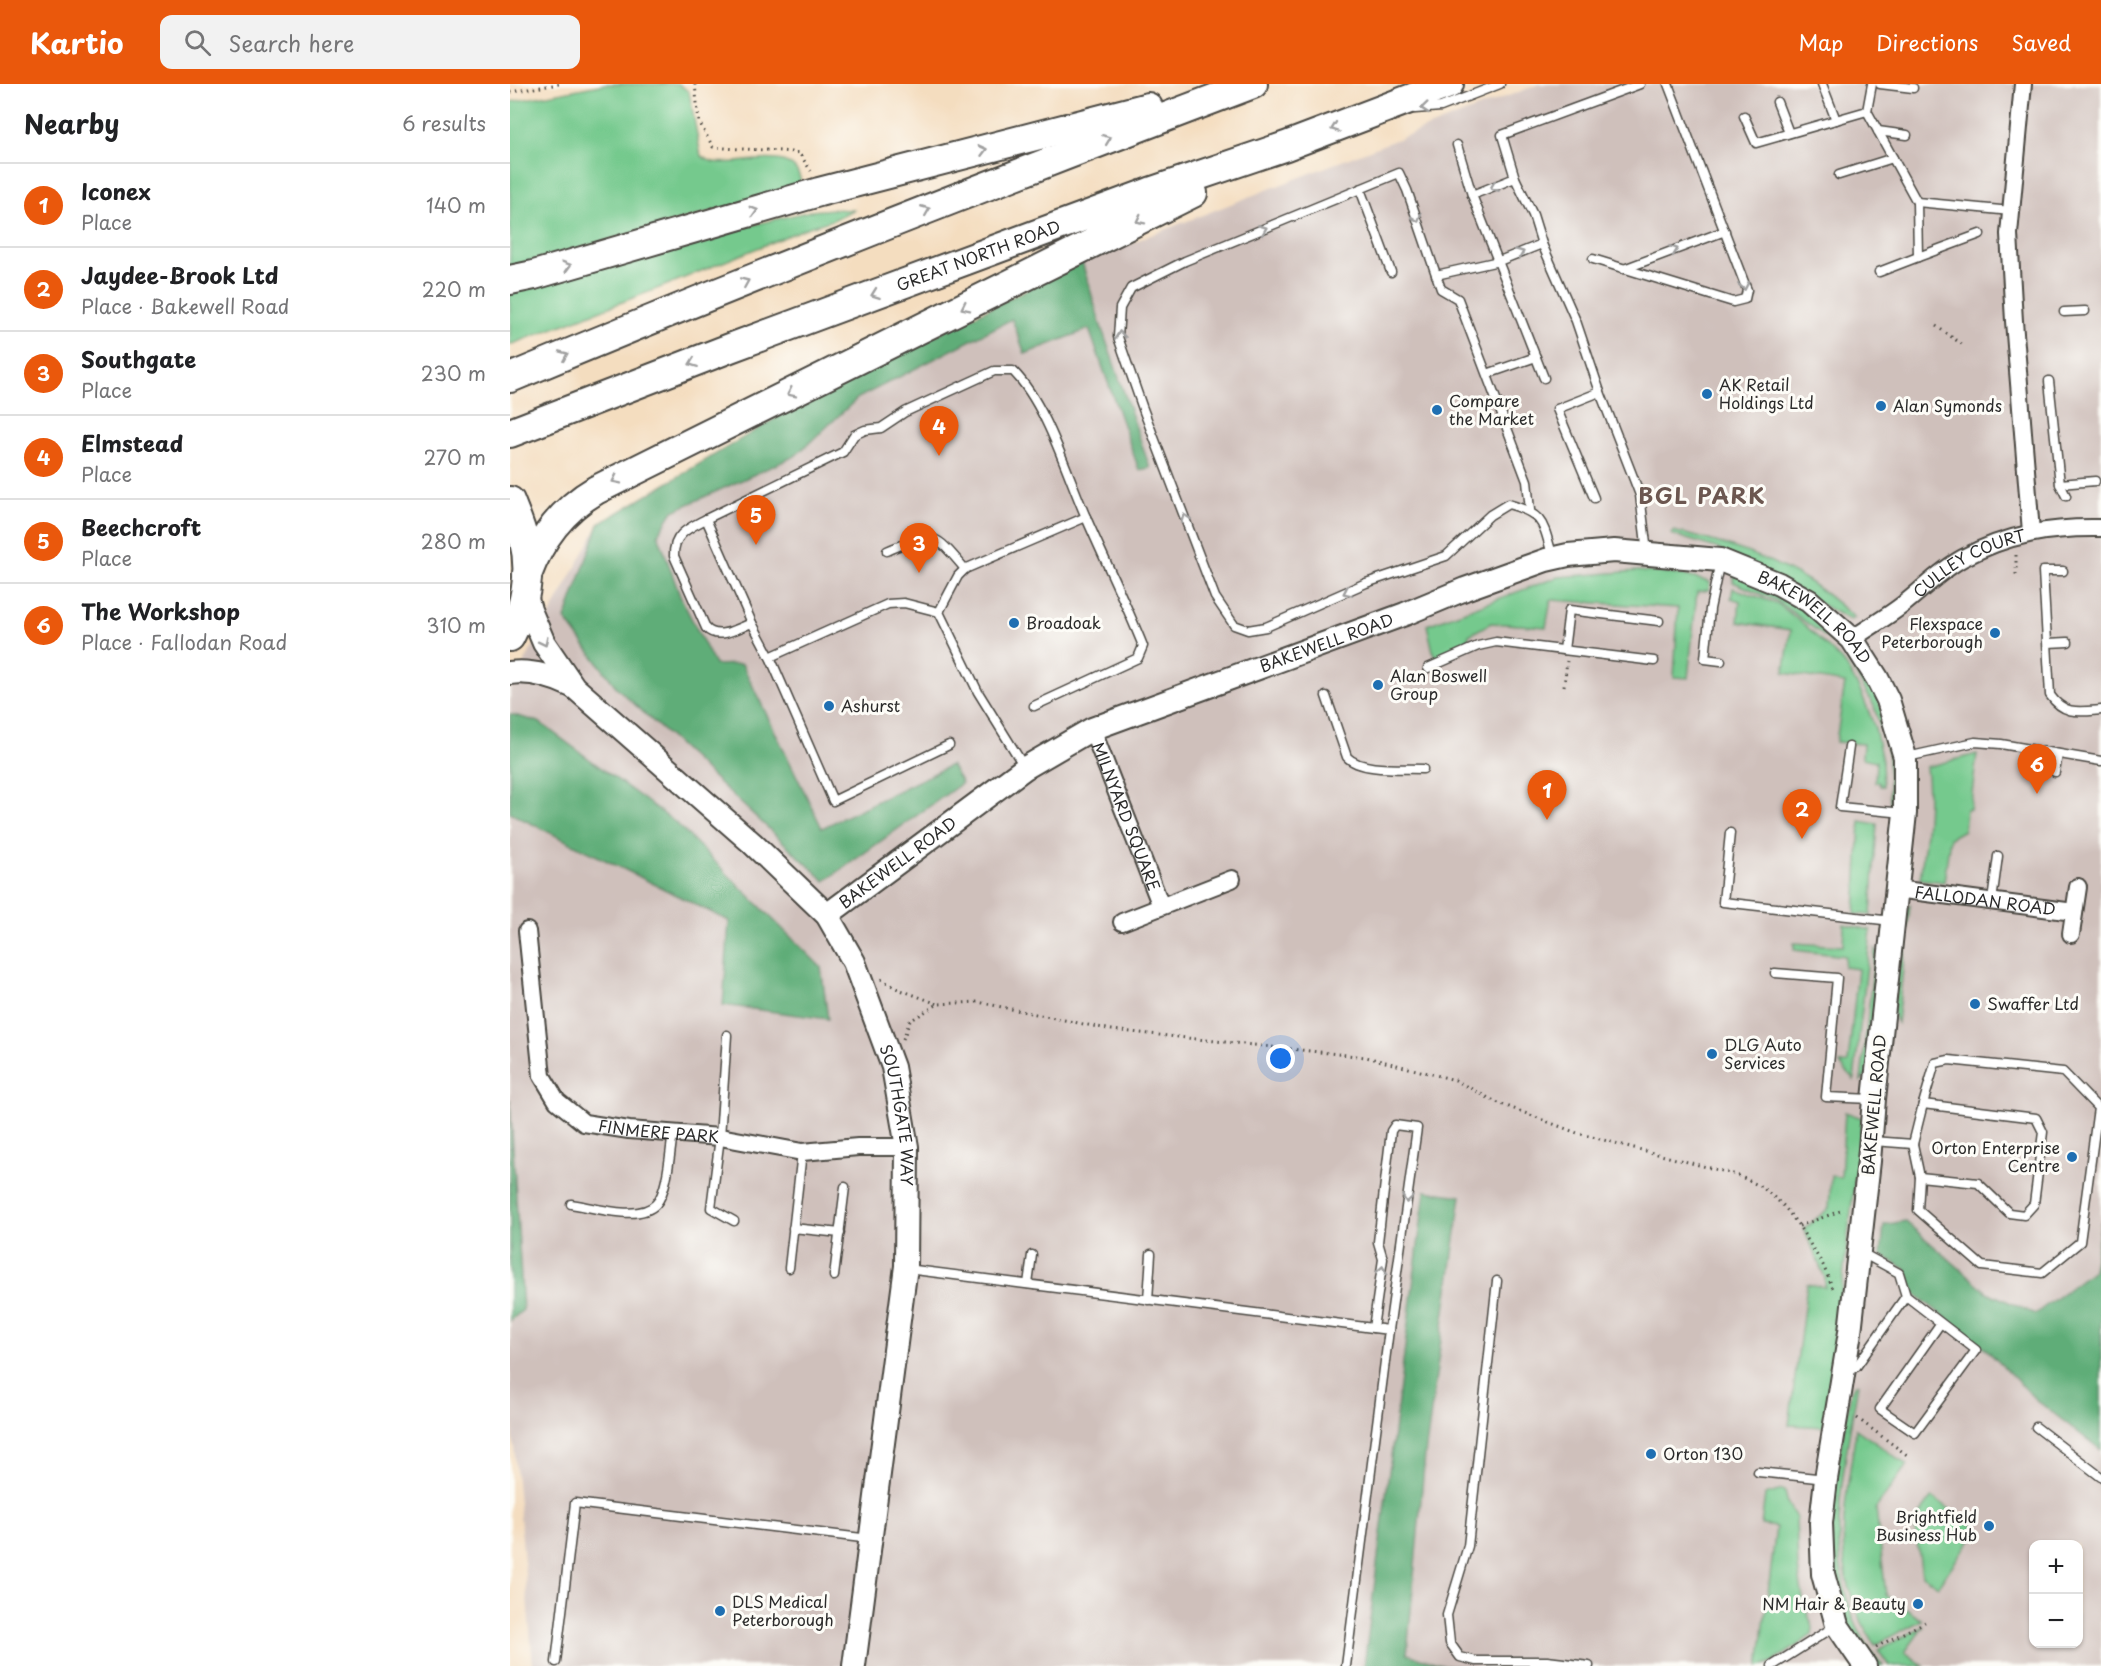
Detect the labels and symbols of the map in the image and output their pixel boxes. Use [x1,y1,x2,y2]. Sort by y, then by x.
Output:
one-way arrow [1420,101,1429,114]
one-way arrow [1331,120,1341,133]
one-way arrow [1101,134,1112,146]
one-way arrow [977,145,988,157]
one-way arrow [1489,179,1500,192]
one-way arrow [920,205,931,217]
one-way arrow [748,206,759,218]
one-way arrow [1135,212,1146,224]
one-way arrow [1409,212,1422,223]
street label: GREAT NORTH ROAD [893,213,1064,296]
one-way arrow [1257,224,1268,236]
one-way arrow [1668,245,1679,257]
one-way arrow [1514,248,1525,260]
one-way arrow [561,261,572,273]
one-way arrow [738,277,749,289]
one-way arrow [1737,280,1750,290]
one-way arrow [870,287,881,300]
one-way arrow [961,299,972,311]
one-way arrow [1114,330,1127,340]
one-way arrow [558,350,569,362]
one-way arrow [688,356,699,368]
place label: AK Retail Holdings Ltd [1719,372,1814,414]
one-way arrow [786,386,797,398]
marker: AK Retail Holdings Ltd [1700,387,1714,401]
place label: Compare the Market [1449,388,1535,430]
place label: Alan Symonds [1893,393,2002,417]
marker: Alan Symonds [1874,399,1888,413]
marker: Compare the Market [1430,403,1444,417]
pin: 4 [920,406,958,456]
one-way arrow [611,473,622,484]
district label: BGL PARK [1638,478,1766,511]
pin: 5 [736,496,776,545]
one-way arrow [1180,513,1192,524]
street label: CULLEY COURT [1907,522,2028,602]
pin: 3 [900,524,938,573]
street label: BAKEWELL ROAD [1754,564,1878,668]
one-way arrow [1343,585,1354,597]
street label: BAKEWELL ROAD [1256,606,1397,678]
place label: Broadoak [1026,610,1101,634]
place label: Flexspace Peterborough [1881,611,1983,653]
marker: Broadoak [1007,616,1021,630]
marker: Flexspace Peterborough [1988,626,2002,640]
one-way arrow [537,636,548,647]
place label: Alan Boswell Group [1390,663,1487,705]
marker: Alan Boswell Group [1371,678,1385,692]
place label: Ashurst [841,693,900,717]
marker: Ashurst [822,699,836,713]
street label: MILNYARD SQUARE [1087,738,1167,894]
pin: 6 [2018,744,2056,794]
pin: 1 [1528,770,1566,820]
pin: 2 [1782,790,1822,839]
street label: BAKEWELL ROAD [833,810,961,913]
street label: FALLODAN ROAD [1913,879,2057,921]
place label: Swaffer Ltd [1987,991,2079,1015]
marker: Swaffer Ltd [1968,997,1982,1011]
place label: DLG Auto Services [1724,1032,1802,1074]
street label: BAKEWELL ROAD [1855,1034,1891,1176]
street label: SOUTHGATE WAY [875,1041,920,1186]
your location [1266,1044,1295,1073]
marker: DLG Auto Services [1705,1047,1719,1061]
street label: FINMERE PARK [597,1112,720,1148]
place label: Orton Enterprise Centre [1931,1135,2060,1177]
marker: Orton Enterprise Centre [2065,1150,2079,1164]
one-way arrow [1402,1194,1414,1204]
one-way arrow [1375,1265,1387,1275]
place label: Orton 130 [1663,1441,1743,1465]
marker: Orton 130 [1644,1447,1658,1461]
place label: Brightfield Business Hub [1876,1504,1977,1546]
marker: Brightfield Business Hub [1982,1519,1996,1533]
place label: DLS Medical Peterborough [732,1589,834,1631]
place label: NM Hair & Beauty [1762,1591,1906,1615]
marker: NM Hair & Beauty [1911,1597,1925,1611]
marker: DLS Medical Peterborough [713,1604,727,1618]

